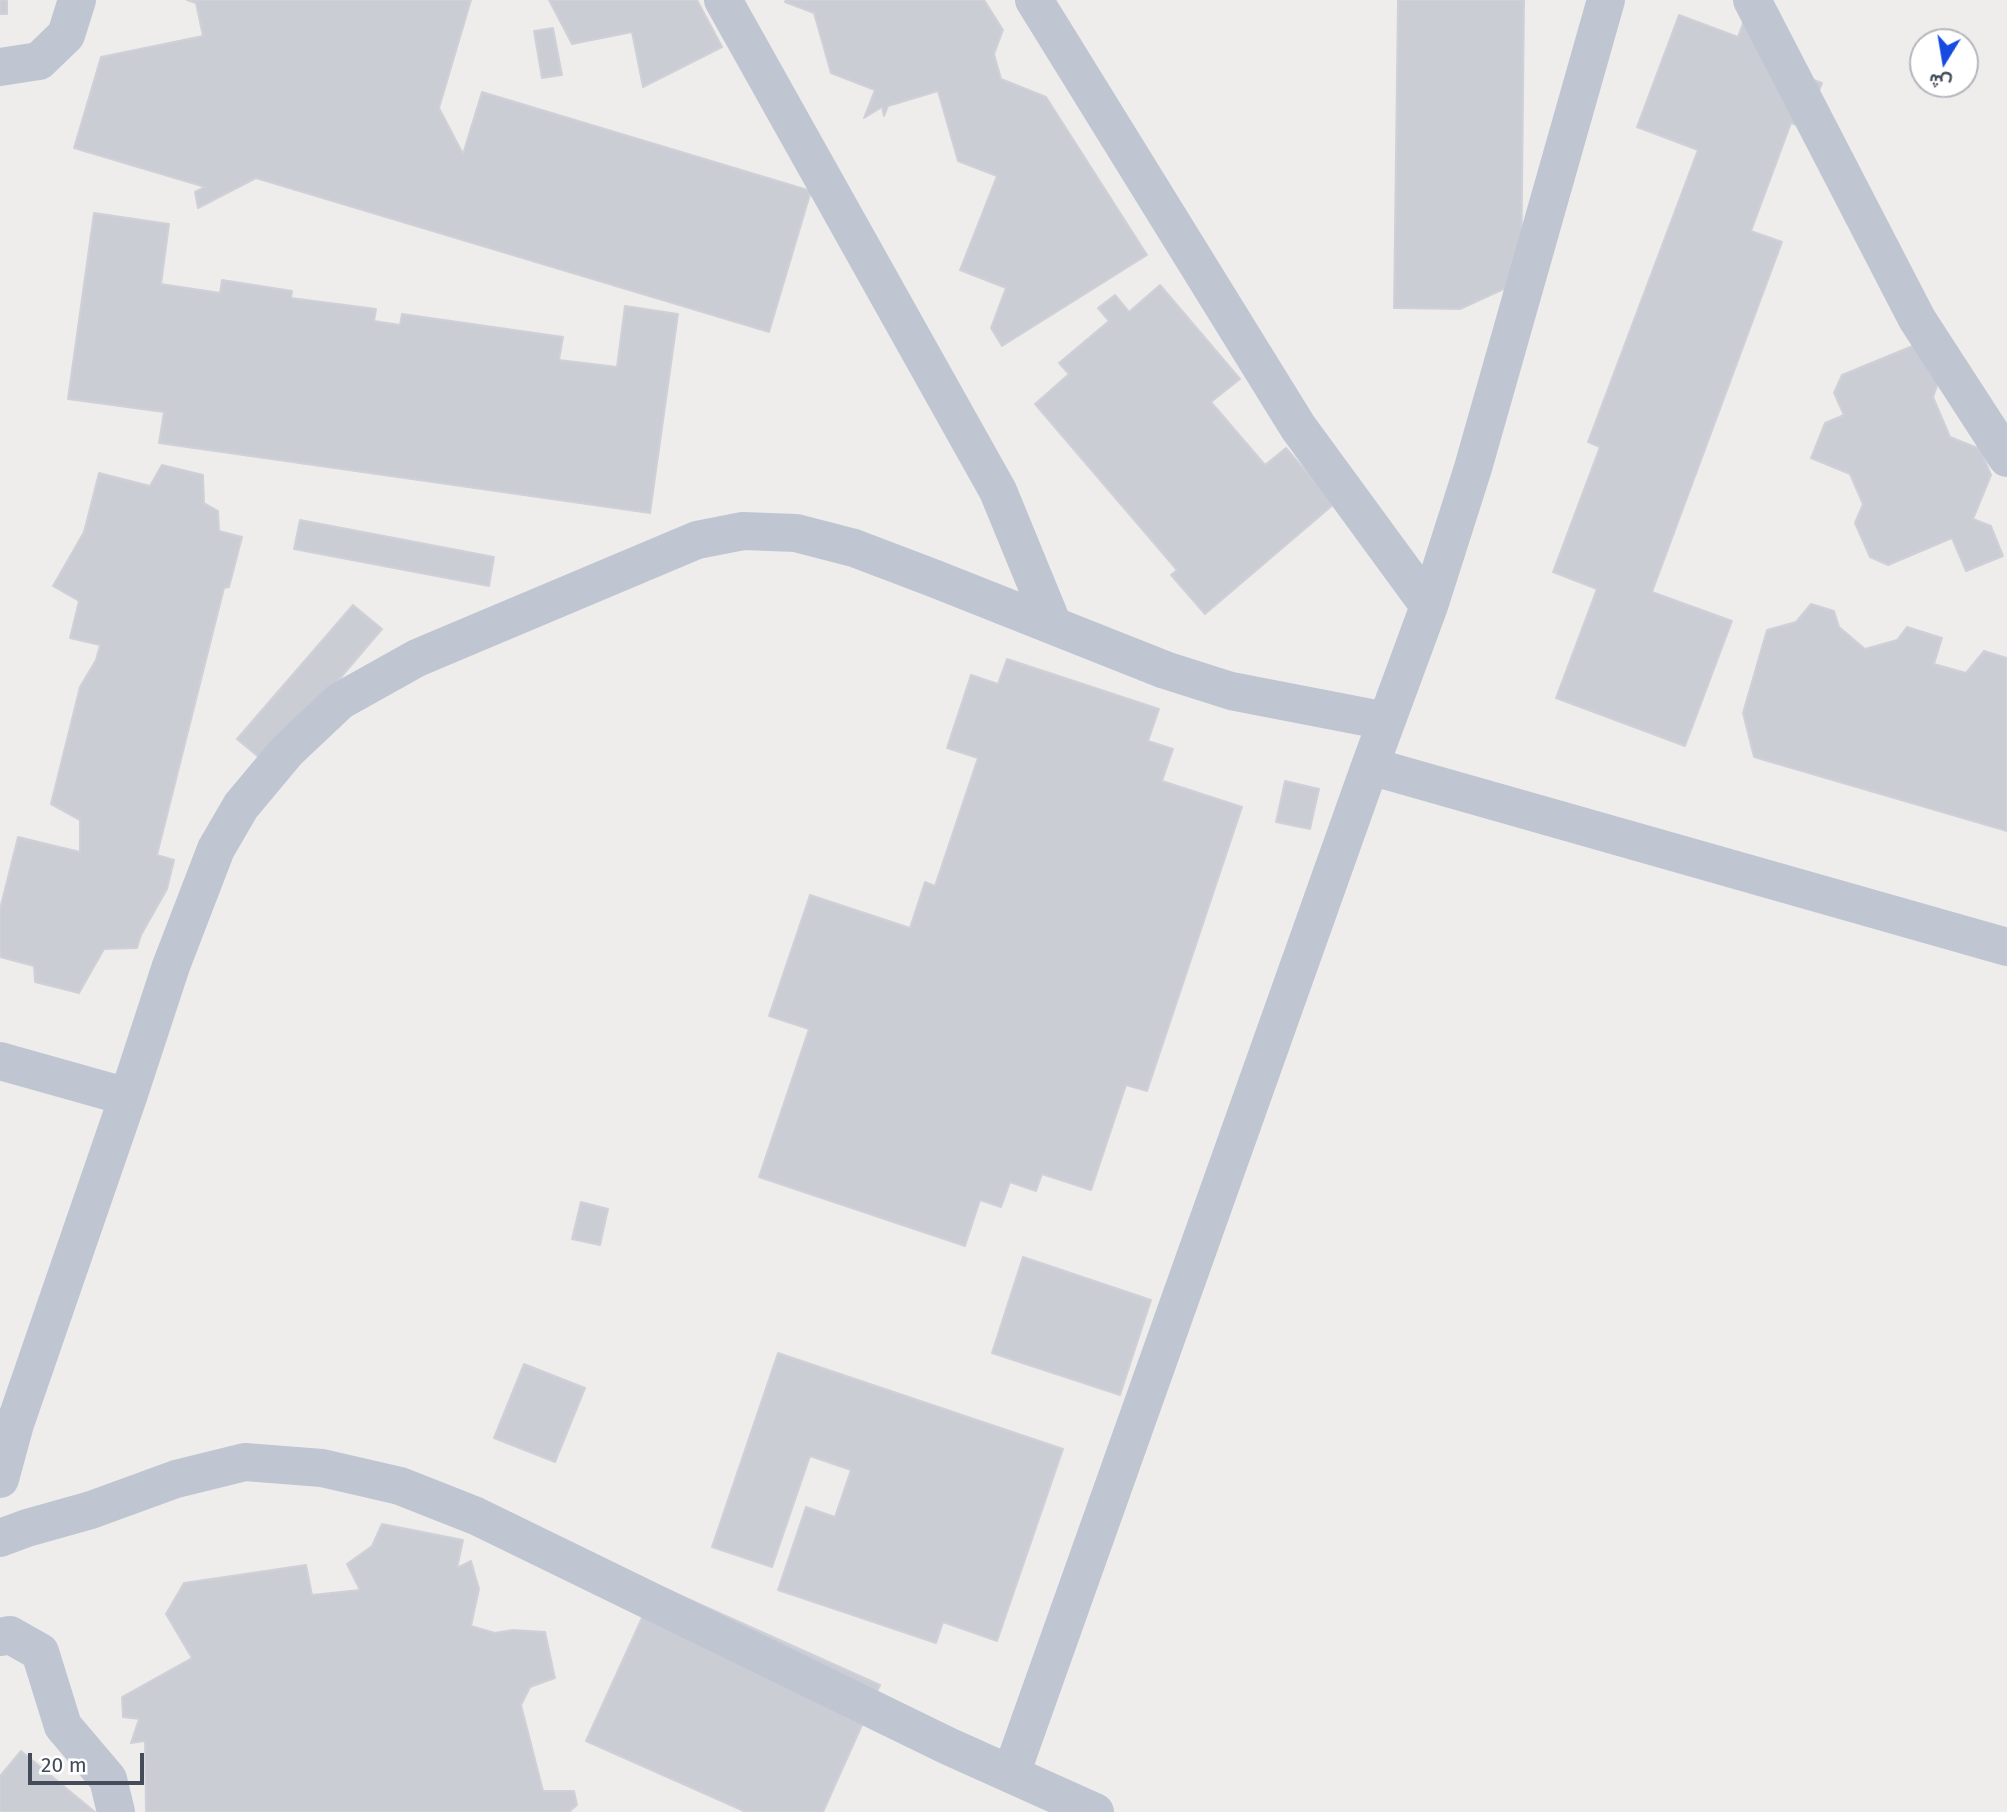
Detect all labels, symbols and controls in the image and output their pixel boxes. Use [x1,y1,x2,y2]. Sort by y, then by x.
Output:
north arrow [1909,28,1979,98]
text: ش [1927,69,1954,96]
scale bar [32,1738,147,1782]
text: 20 m [41,1752,87,1778]

